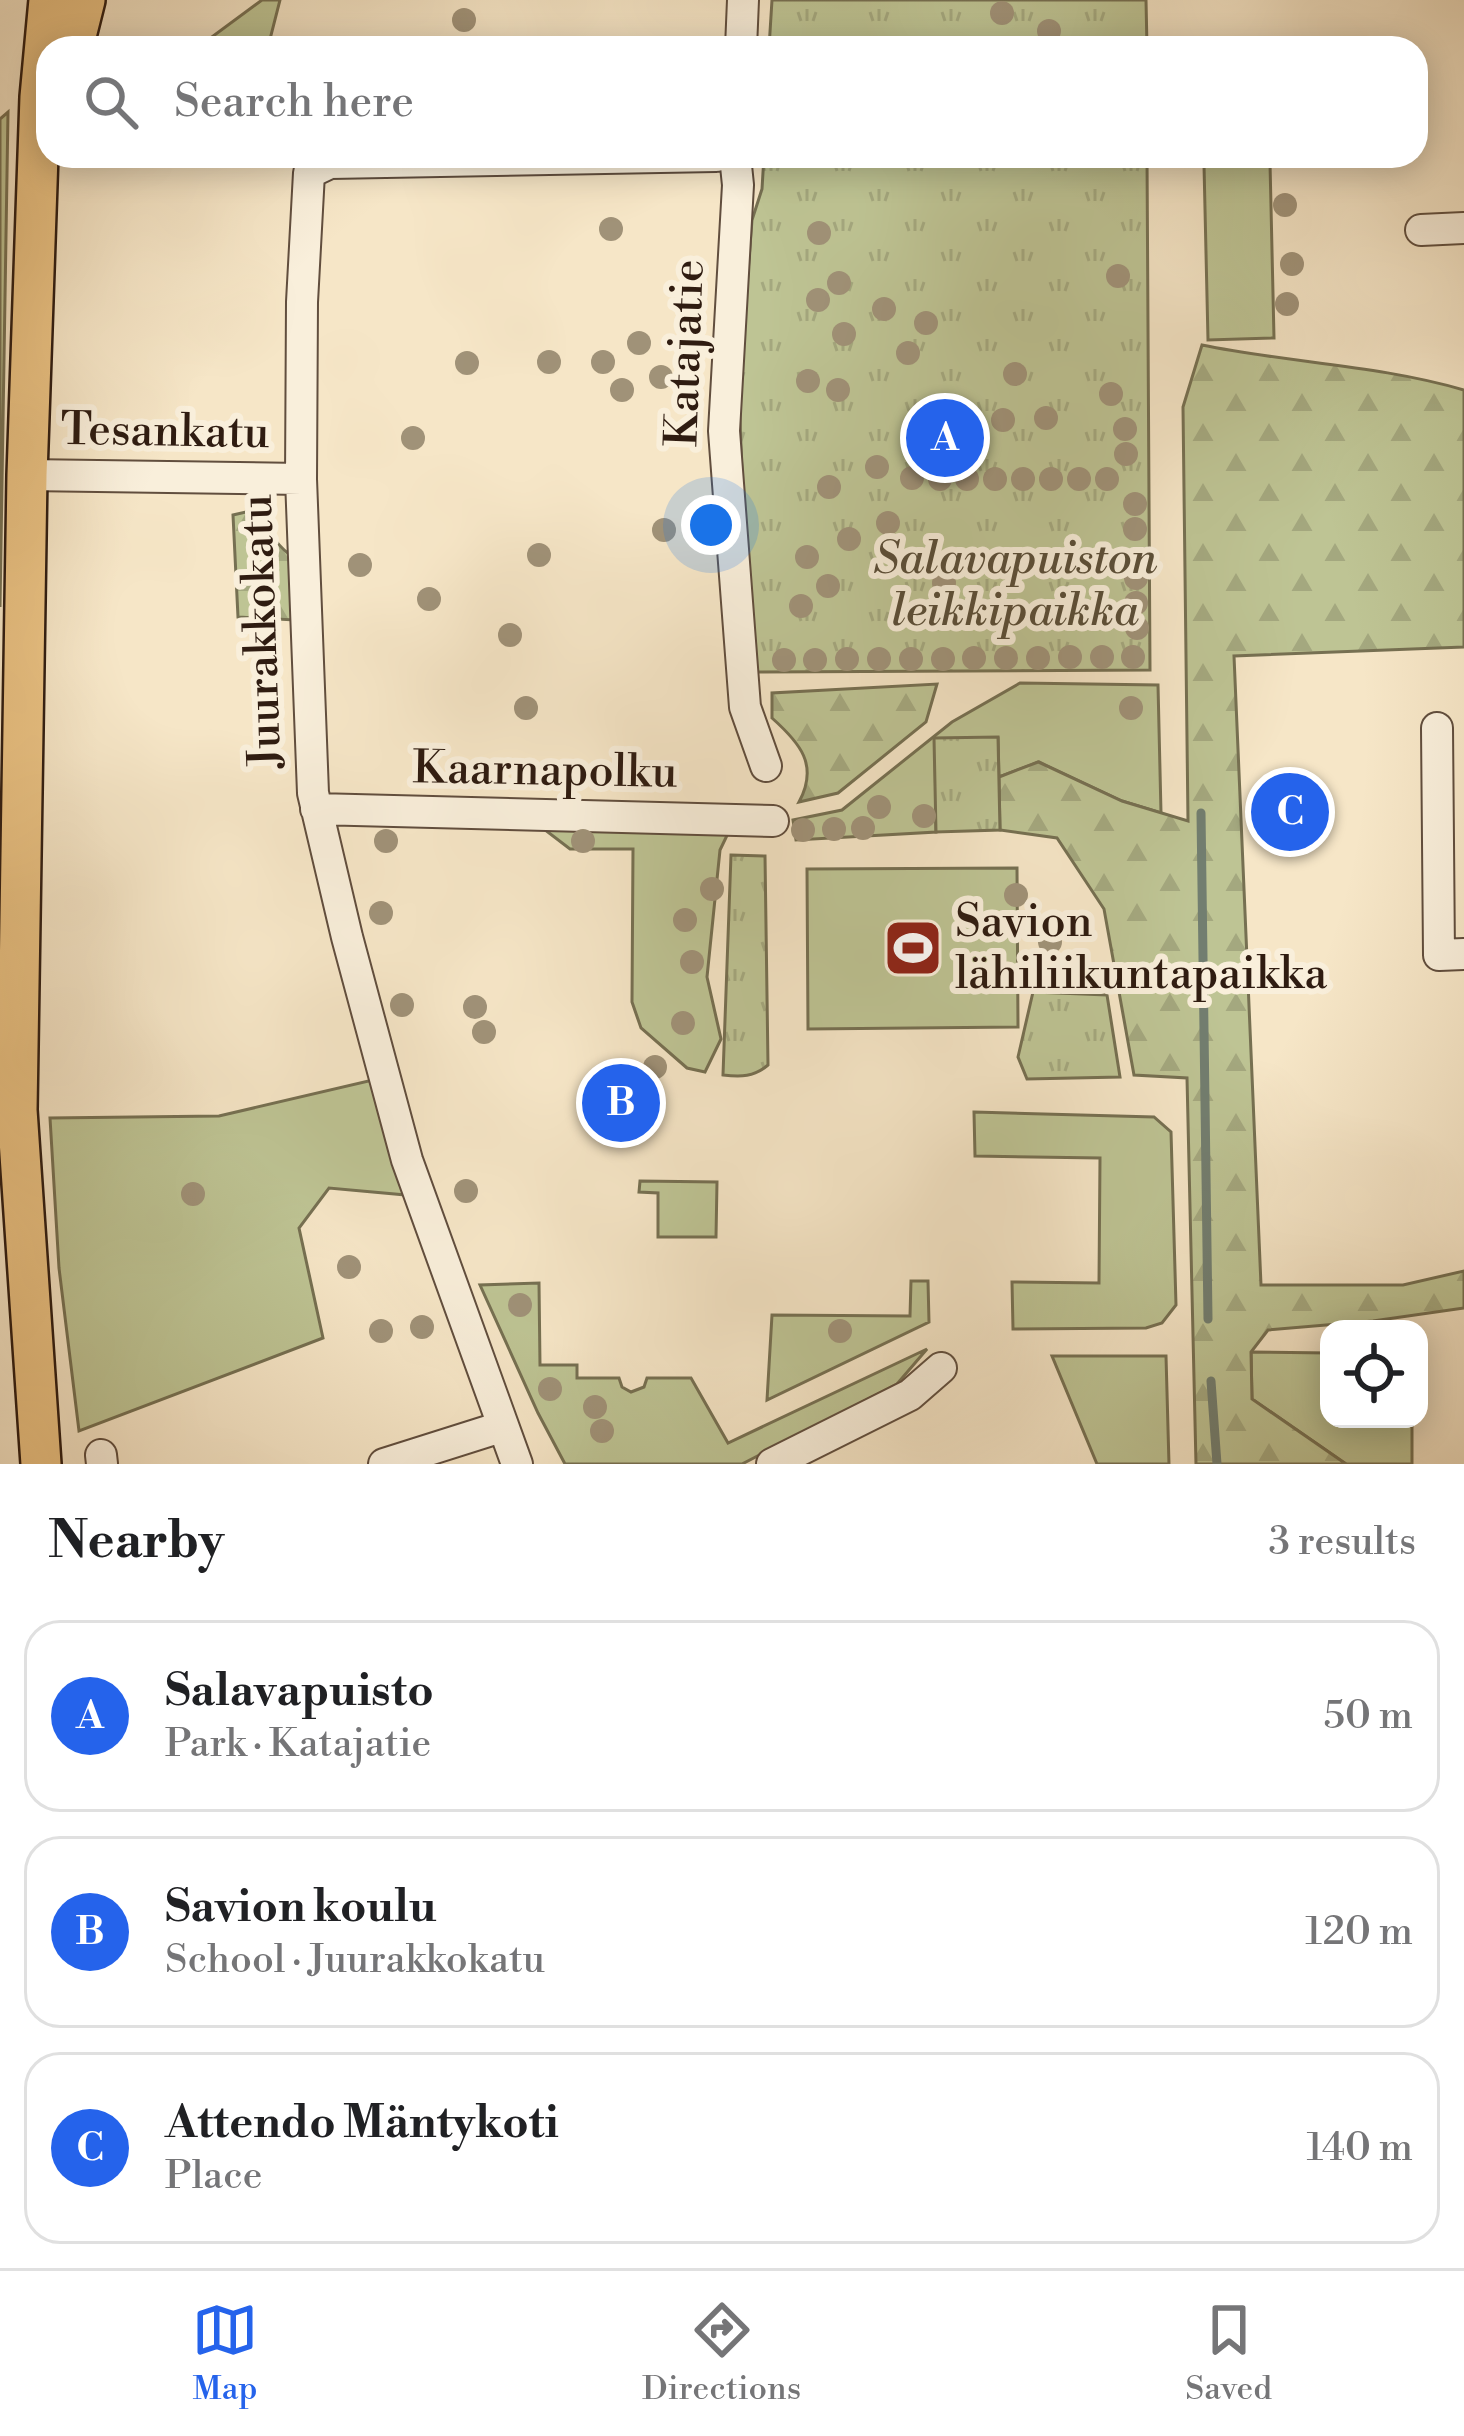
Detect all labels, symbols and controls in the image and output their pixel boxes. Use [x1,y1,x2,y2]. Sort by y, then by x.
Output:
search box [36,36,1428,168]
icon: search [78,69,144,135]
text: Search here [174,74,414,131]
street label: Katajatie [654,258,718,448]
pin: A [906,393,984,483]
street label: Tesankatu [60,402,270,462]
street label: Juurakkokatu [229,493,295,771]
your location [681,495,741,555]
park label: Salavapuiston leikkipaikka [873,531,1158,640]
street label: Kaarnapolku [412,740,678,802]
pin: C [1251,767,1329,857]
place label: Savion lähiliikuntapaikka [955,894,1328,1003]
sports icon: Savion lähiliikuntapaikka [882,917,944,979]
pin: B [582,1058,660,1148]
map controls [1320,1320,1428,1428]
button: locate [1320,1320,1428,1428]
text: Nearby [48,1510,224,1574]
text: 3 results [1268,1518,1416,1567]
text: Salavapuisto [165,1663,434,1720]
text: A [76,1692,104,1741]
text: 50 m [1323,1692,1413,1741]
text: Park · Katajatie [165,1720,431,1769]
text: Savion koulu [165,1879,437,1936]
text: B [75,1908,105,1957]
text: 120 m [1305,1908,1413,1957]
text: School · Juurakkokatu [165,1936,545,1985]
text: Attendo Mäntykoti [165,2095,559,2152]
text: C [76,2124,104,2173]
text: 140 m [1306,2124,1413,2173]
text: Place [165,2152,262,2201]
tab: Map [192,2297,258,2410]
tab: Directions [642,2297,801,2410]
tab: Saved [1185,2297,1272,2410]

